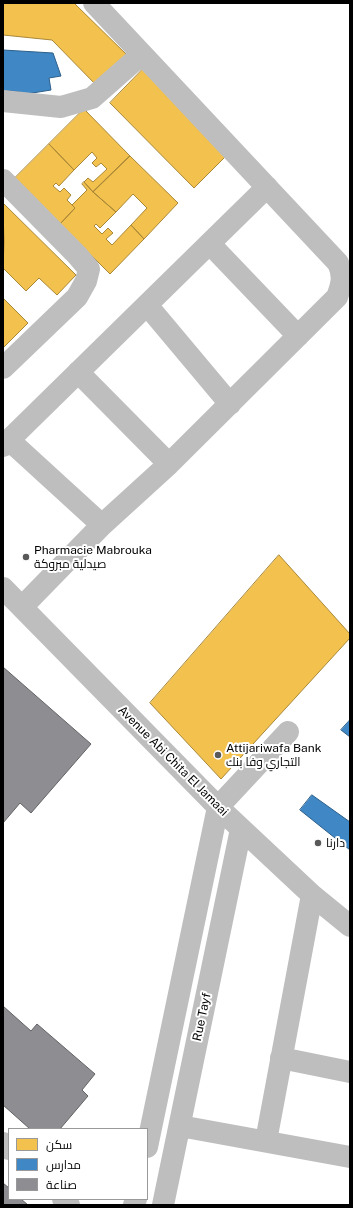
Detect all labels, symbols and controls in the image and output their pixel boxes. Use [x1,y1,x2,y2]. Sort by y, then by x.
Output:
place label: Pharmacie Mabrouka صيدلية مبروكة [34,543,152,571]
marker: Pharmacie Mabrouka صيدلية مبروكة [21,552,31,562]
street label: Avenue Abi Chita El Jamaai [115,703,231,819]
place label: Attijariwafa Bank التجاري وفا بنك [226,741,321,769]
marker: Attijariwafa Bank التجاري وفا بنك [213,750,223,760]
place label: دارنا [326,836,345,850]
marker: دارنا [313,838,323,848]
street label: Rue Tayf [190,992,214,1042]
legend [8,1128,148,1200]
text: سكن [46,1138,72,1152]
text: مدارس [46,1158,81,1172]
text: صناعة [46,1178,77,1192]

